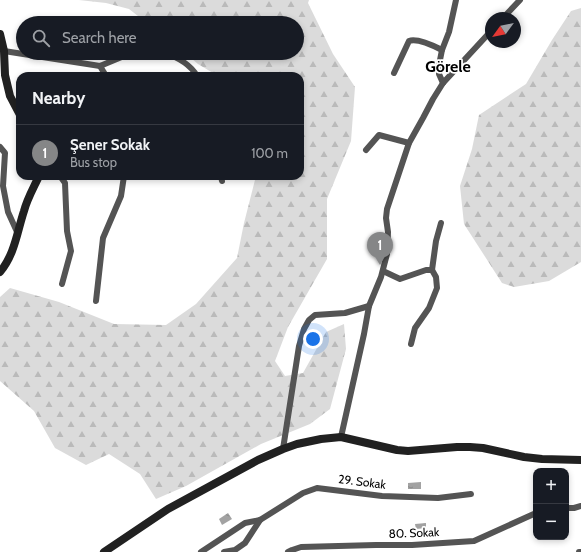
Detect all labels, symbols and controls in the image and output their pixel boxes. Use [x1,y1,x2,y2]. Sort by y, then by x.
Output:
north arrow [485,12,521,48]
search box [16,16,304,60]
icon: search [30,27,52,49]
text: Search here [62,29,137,47]
district label: Görele [425,57,471,76]
text: Nearby [32,88,85,108]
text: Şener Sokak [70,136,150,154]
text: 1 [43,145,47,161]
text: 100 m [251,145,288,161]
text: Bus stop [70,154,117,170]
pin: 1 [367,232,393,265]
your location [303,329,323,349]
map controls [533,468,569,540]
button: + [533,468,569,504]
street label: 29. Sokak [337,471,387,492]
button: − [533,504,569,540]
street label: 80. Sokak [388,524,440,541]

